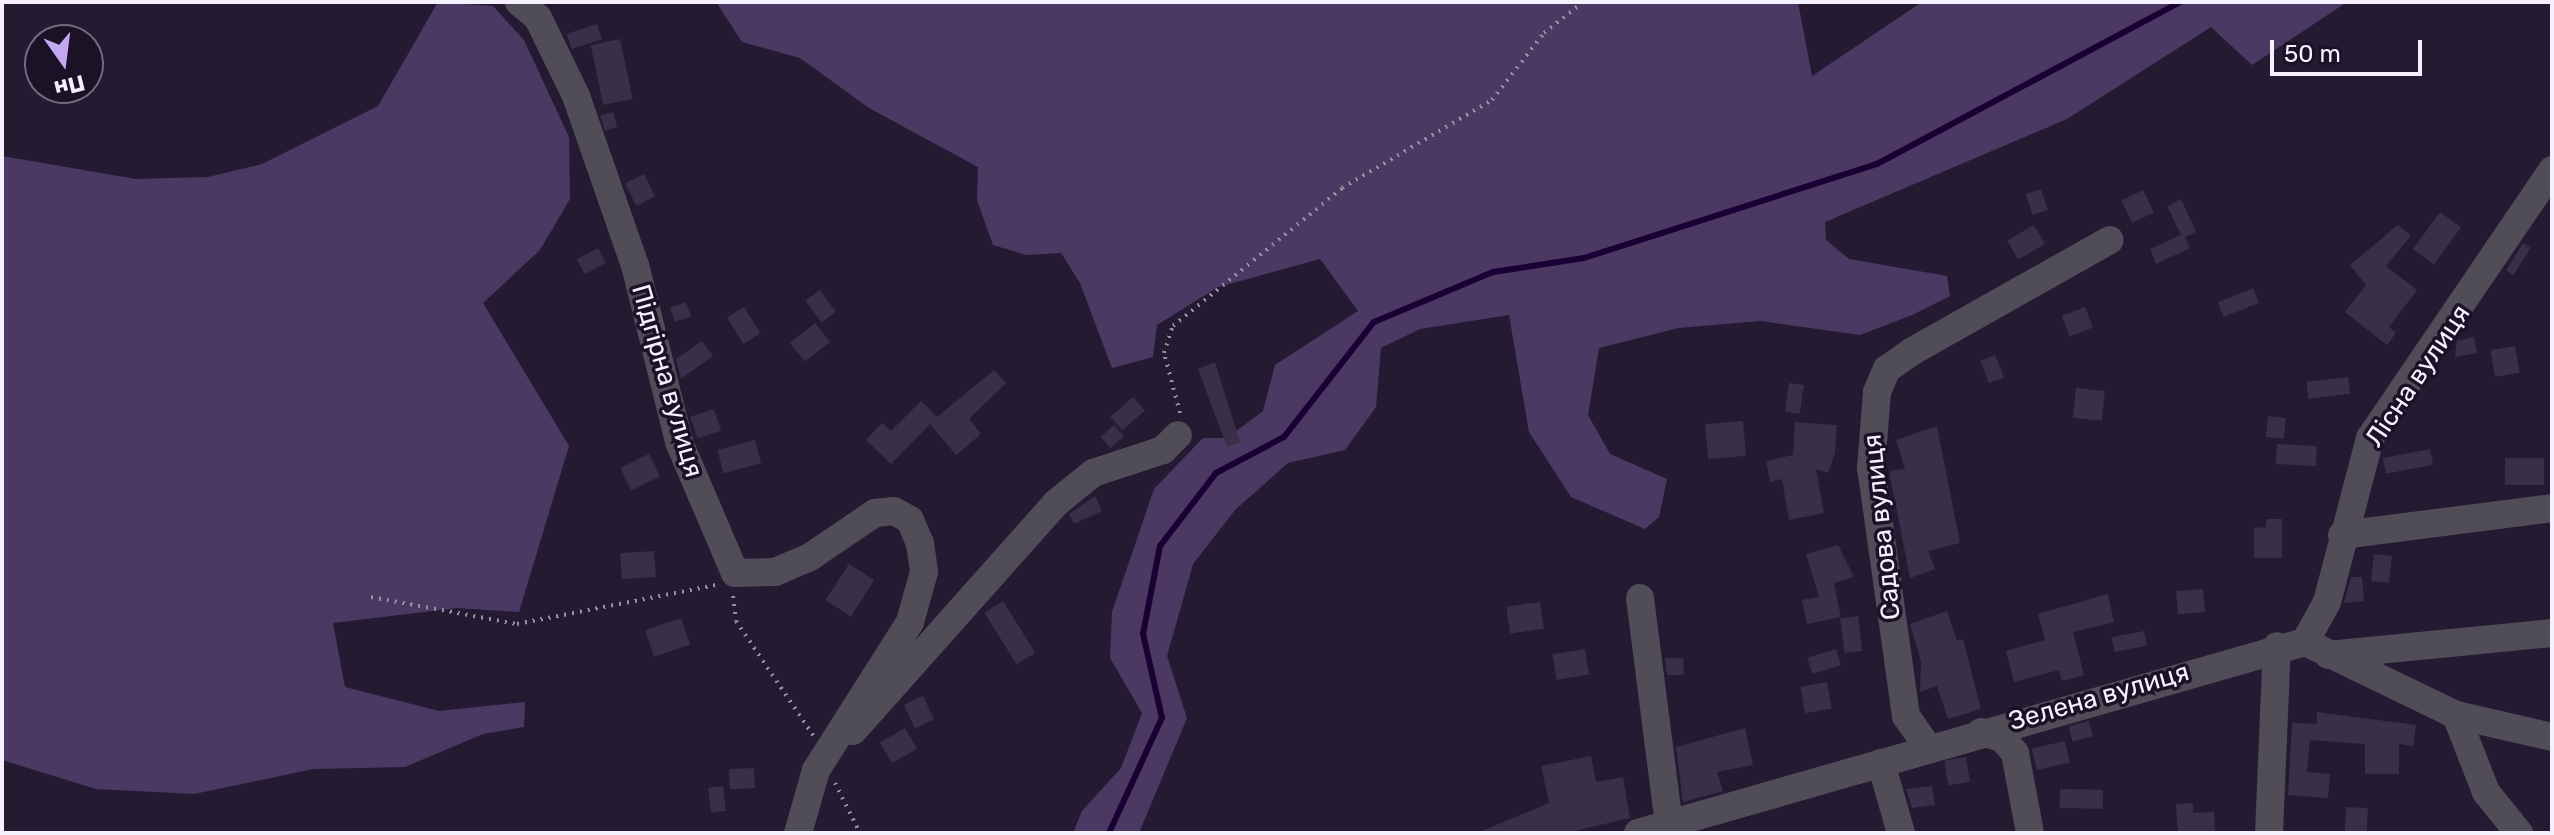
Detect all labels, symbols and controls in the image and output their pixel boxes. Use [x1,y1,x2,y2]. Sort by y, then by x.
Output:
north arrow [24,24,104,104]
scale bar [2274,24,2426,74]
text: 50 m [2284,40,2341,68]
text: Пн [51,69,87,103]
street label: Підгірна вулиця [625,281,709,481]
street label: Лісна вулиця [2359,299,2477,453]
street label: Садова вулиця [1857,433,1907,621]
street label: Зелена вулиця [2005,656,2193,738]

